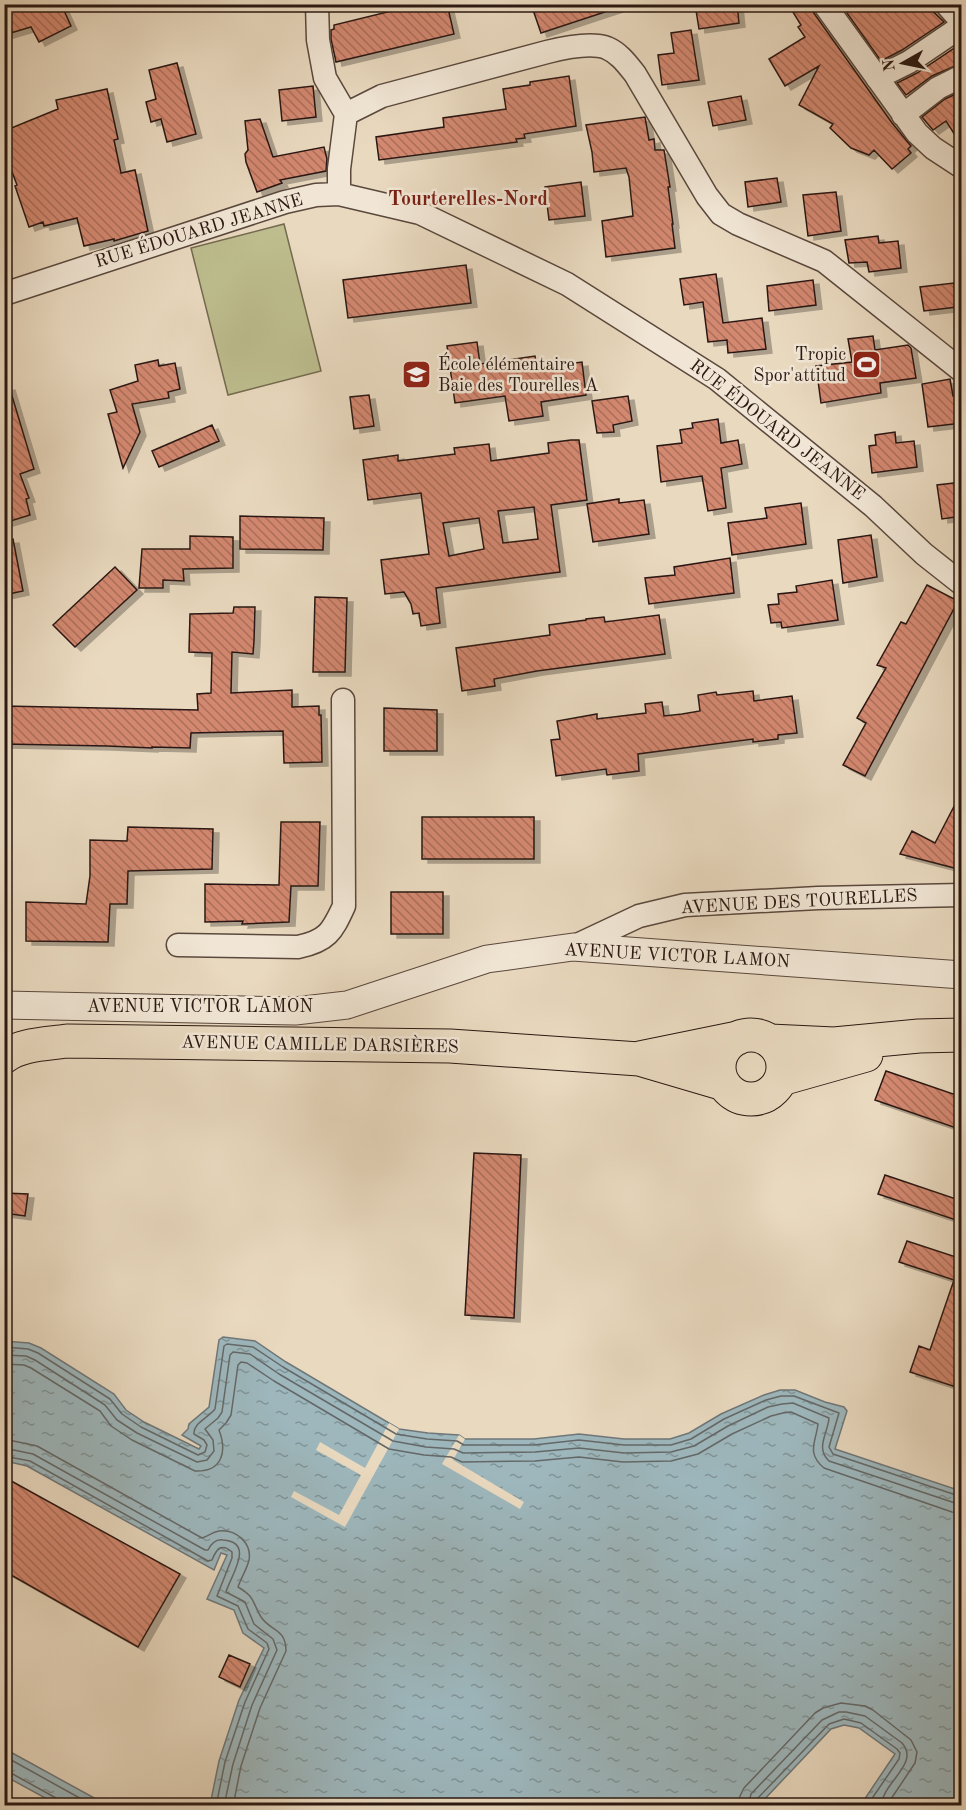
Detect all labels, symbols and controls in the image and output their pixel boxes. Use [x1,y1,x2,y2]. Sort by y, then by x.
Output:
north arrow [873,33,933,93]
text: N [881,57,899,72]
street label: RUE ÉDOUARD JEANNE [92,187,305,271]
district label: Tourterelles-Nord [388,190,548,210]
place label: Tropic Spor'attitud [753,346,846,385]
sports icon: Tropic Spor'attitud [851,349,883,381]
place label: École élémentaire Baie des Tourelles A [438,352,599,395]
street label: RUE ÉDOUARD JEANNE [686,353,870,504]
school or university icon: École élémentaire Baie des Tourelles A [401,359,433,391]
street label: AVENUE DES TOURELLES [680,887,918,917]
street label: AVENUE VICTOR LAMON [564,941,791,971]
street label: AVENUE VICTOR LAMON [87,998,313,1016]
street label: AVENUE CAMILLE DARSIÈRES [181,1030,459,1056]

